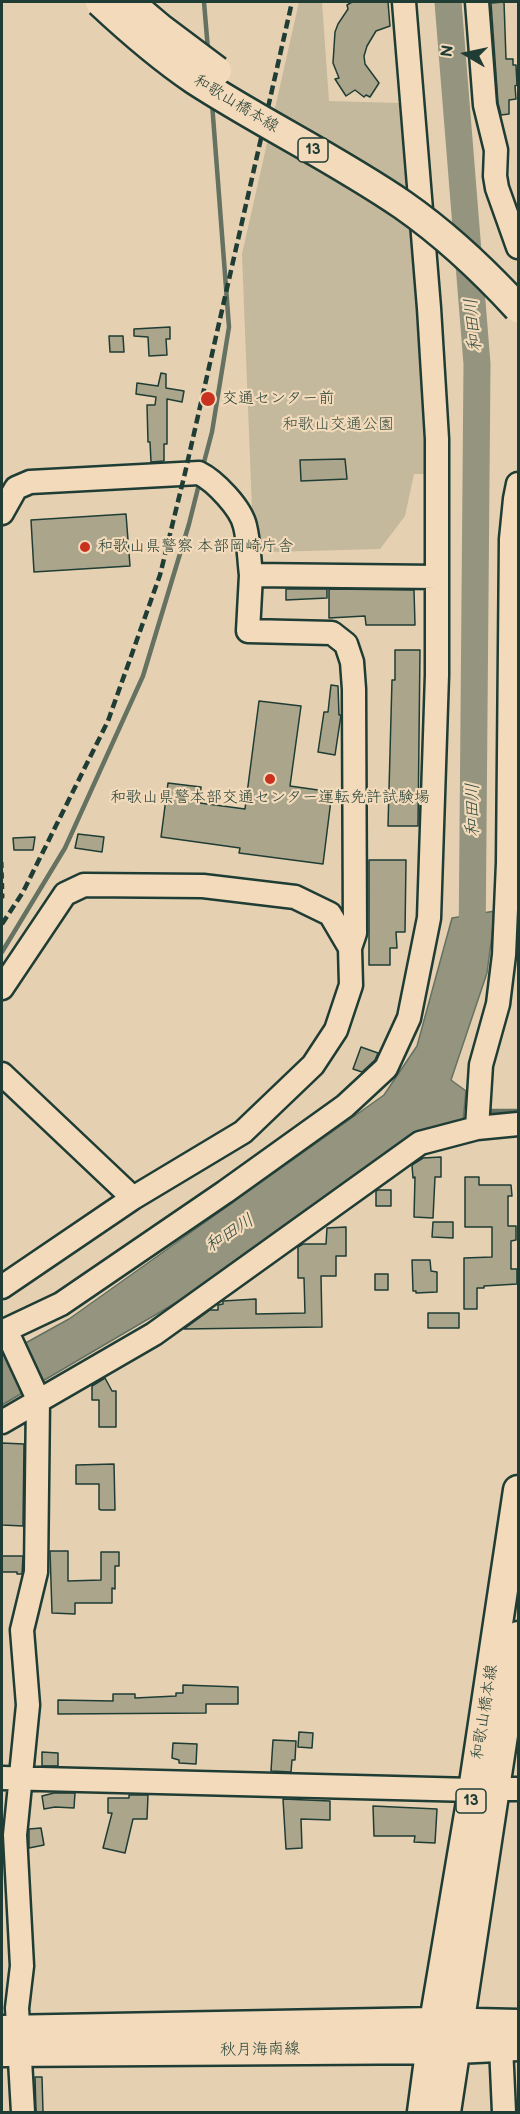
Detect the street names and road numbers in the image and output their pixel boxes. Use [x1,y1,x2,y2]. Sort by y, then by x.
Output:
street label: 和歌山橋本線 [190,71,282,137]
road number: 13 [298,138,328,162]
street label: 和歌山橋本線 [468,1663,502,1761]
road number: 13 [456,1789,486,1813]
street label: 秋月海南線 [220,2040,300,2060]

